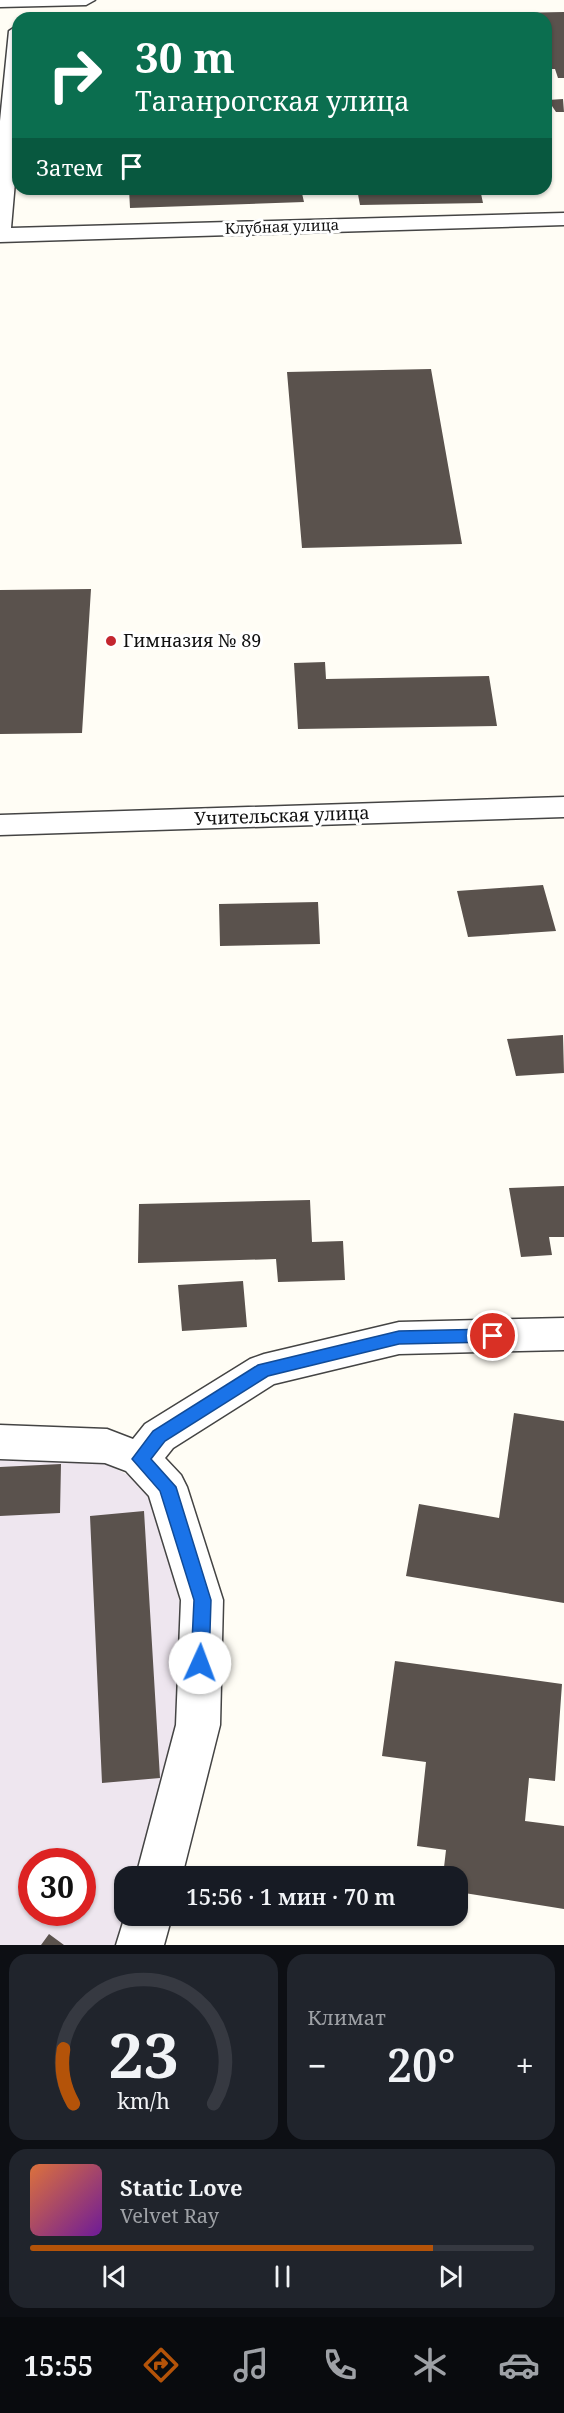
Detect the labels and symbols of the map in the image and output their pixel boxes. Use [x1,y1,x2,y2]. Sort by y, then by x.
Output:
street label: Клубная улица [224,214,339,238]
place label: Гимназия № 89 [123,628,261,652]
marker: Гимназия № 89 [104,634,118,648]
street label: Учительская улица [194,800,370,830]
pin [467,1310,518,1361]
position arrow [168,1631,232,1695]
speed limit sign: 30 [18,1848,96,1926]

